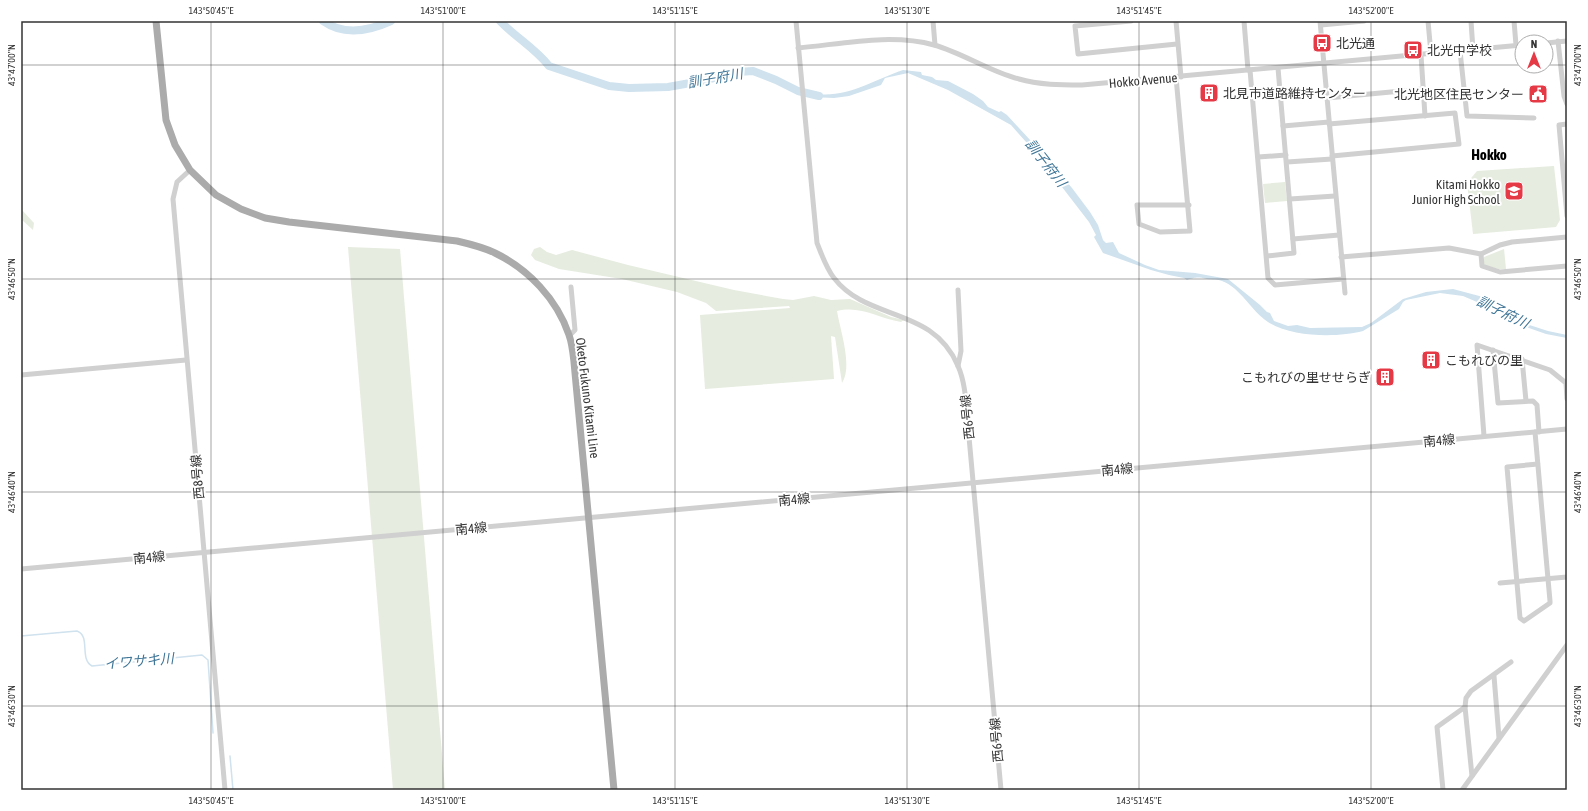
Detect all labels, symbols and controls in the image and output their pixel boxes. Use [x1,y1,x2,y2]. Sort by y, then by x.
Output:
text: 143°50'45"E [189,5,234,16]
text: 143°51'00"E [421,5,466,16]
text: 143°51'15"E [653,5,698,16]
text: 143°51'30"E [885,5,930,16]
text: 143°51'45"E [1117,5,1162,16]
text: 143°52'00"E [1349,5,1394,16]
bus stop icon: 北光通 [1311,32,1333,54]
north arrow [1514,34,1554,74]
place label: 北光通 [1336,36,1375,51]
text: N [1531,38,1537,50]
bus stop icon: 北光中学校 [1402,39,1424,61]
place label: 北光中学校 [1427,43,1492,58]
text: 43°47'00"N [6,44,17,86]
text: 43°47'00"N [1572,44,1583,86]
water label: 訓子府川 [686,65,746,91]
street label: Hokko Avenue [1108,70,1178,91]
building icon: 北見市道路維持センター [1198,82,1220,104]
public building icon: 北光地区住民センター [1527,83,1549,105]
place label: 北見市道路維持センター [1223,86,1366,101]
place label: 北光地区住民センター [1394,87,1524,102]
water label: 訓子府川 [1022,136,1071,192]
district label: Hokko [1471,146,1507,163]
place label: Kitami Hokko Junior High School [1412,177,1501,207]
school or university icon: Kitami Hokko Junior High School [1503,180,1525,202]
text: 43°46'50"N [6,258,17,300]
text: 43°46'50"N [1572,258,1583,300]
water label: 訓子府川 [1474,293,1533,332]
street label: Oketo Fukuno Kitami Line [573,337,602,459]
building icon: こもれびの里 [1420,349,1442,371]
place label: こもれびの里 [1445,353,1523,368]
building icon: こもれびの里せせらぎ [1374,366,1396,388]
place label: こもれびの里せせらぎ [1241,370,1371,385]
street label: 西6号線 [958,394,977,440]
street label: 南4線 [1422,432,1456,449]
street label: 西8号線 [188,454,207,500]
street label: 南4線 [1100,461,1134,478]
text: 43°46'40"N [6,471,17,513]
text: 43°46'40"N [1572,471,1583,513]
street label: 南4線 [777,491,811,508]
street label: 南4線 [454,520,488,537]
street label: 南4線 [132,549,166,566]
water label: イワサキ川 [103,650,177,672]
text: 43°46'30"N [6,685,17,727]
text: 43°46'30"N [1572,685,1583,727]
street label: 西6号線 [987,717,1006,763]
text: 143°50'45"E [189,795,234,806]
text: 143°51'00"E [421,795,466,806]
text: 143°51'15"E [653,795,698,806]
text: 143°51'30"E [885,795,930,806]
text: 143°51'45"E [1117,795,1162,806]
text: 143°52'00"E [1349,795,1394,806]

